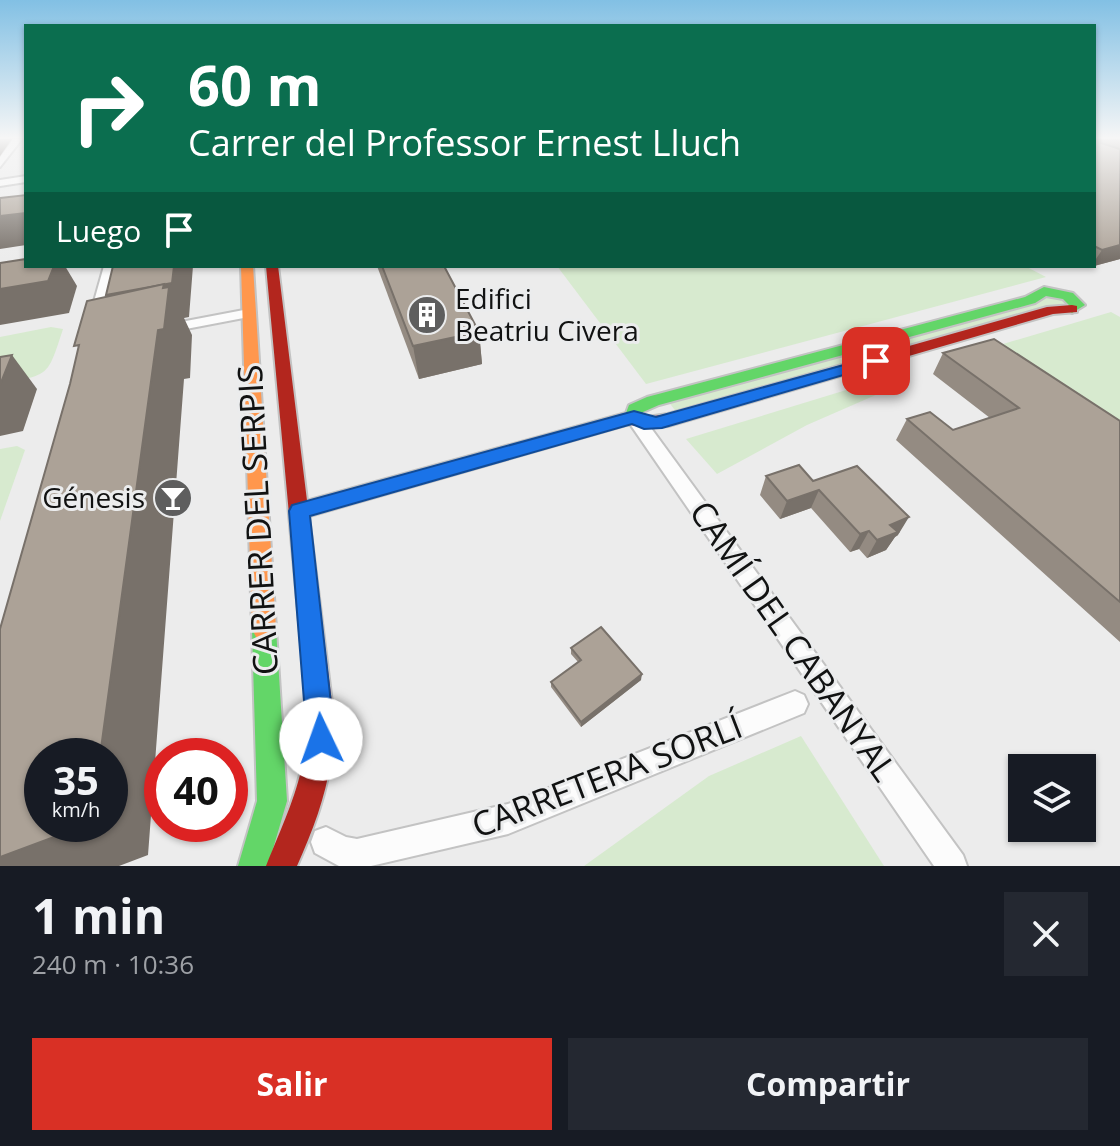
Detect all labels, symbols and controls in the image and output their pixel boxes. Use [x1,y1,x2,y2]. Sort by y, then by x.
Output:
text: 60 m [188,46,322,122]
icon: right [56,56,160,160]
text: Carrer del Professor Ernest Lluch [188,118,741,167]
icon: arrive [157,208,201,252]
text: Luego [56,210,141,251]
place label: Edifici Beatriu Civera [455,279,639,349]
building icon: Edifici Beatriu Civera [406,294,448,336]
pin [842,327,910,395]
icon: arrive [854,339,898,383]
street label: CARRER DEL SERPIS [226,364,288,676]
bar icon: Génesis [152,477,194,519]
place label: Génesis [42,478,145,516]
street label: CAMÍ DEL CABANYAL [680,491,908,790]
position arrow [279,697,363,781]
street label: CARRETERA SORLÍ [465,702,749,848]
speed limit sign: 40 [144,738,248,842]
text: 35 [53,752,99,807]
map controls [1008,754,1096,842]
button: layers [1008,754,1096,842]
text: km/h [52,796,100,823]
text: 1 min [32,883,165,948]
button: close [1004,892,1088,976]
text: 240 m · 10:36 [32,946,194,982]
button: Salir [32,1038,552,1130]
button: Compartir [568,1038,1088,1130]

